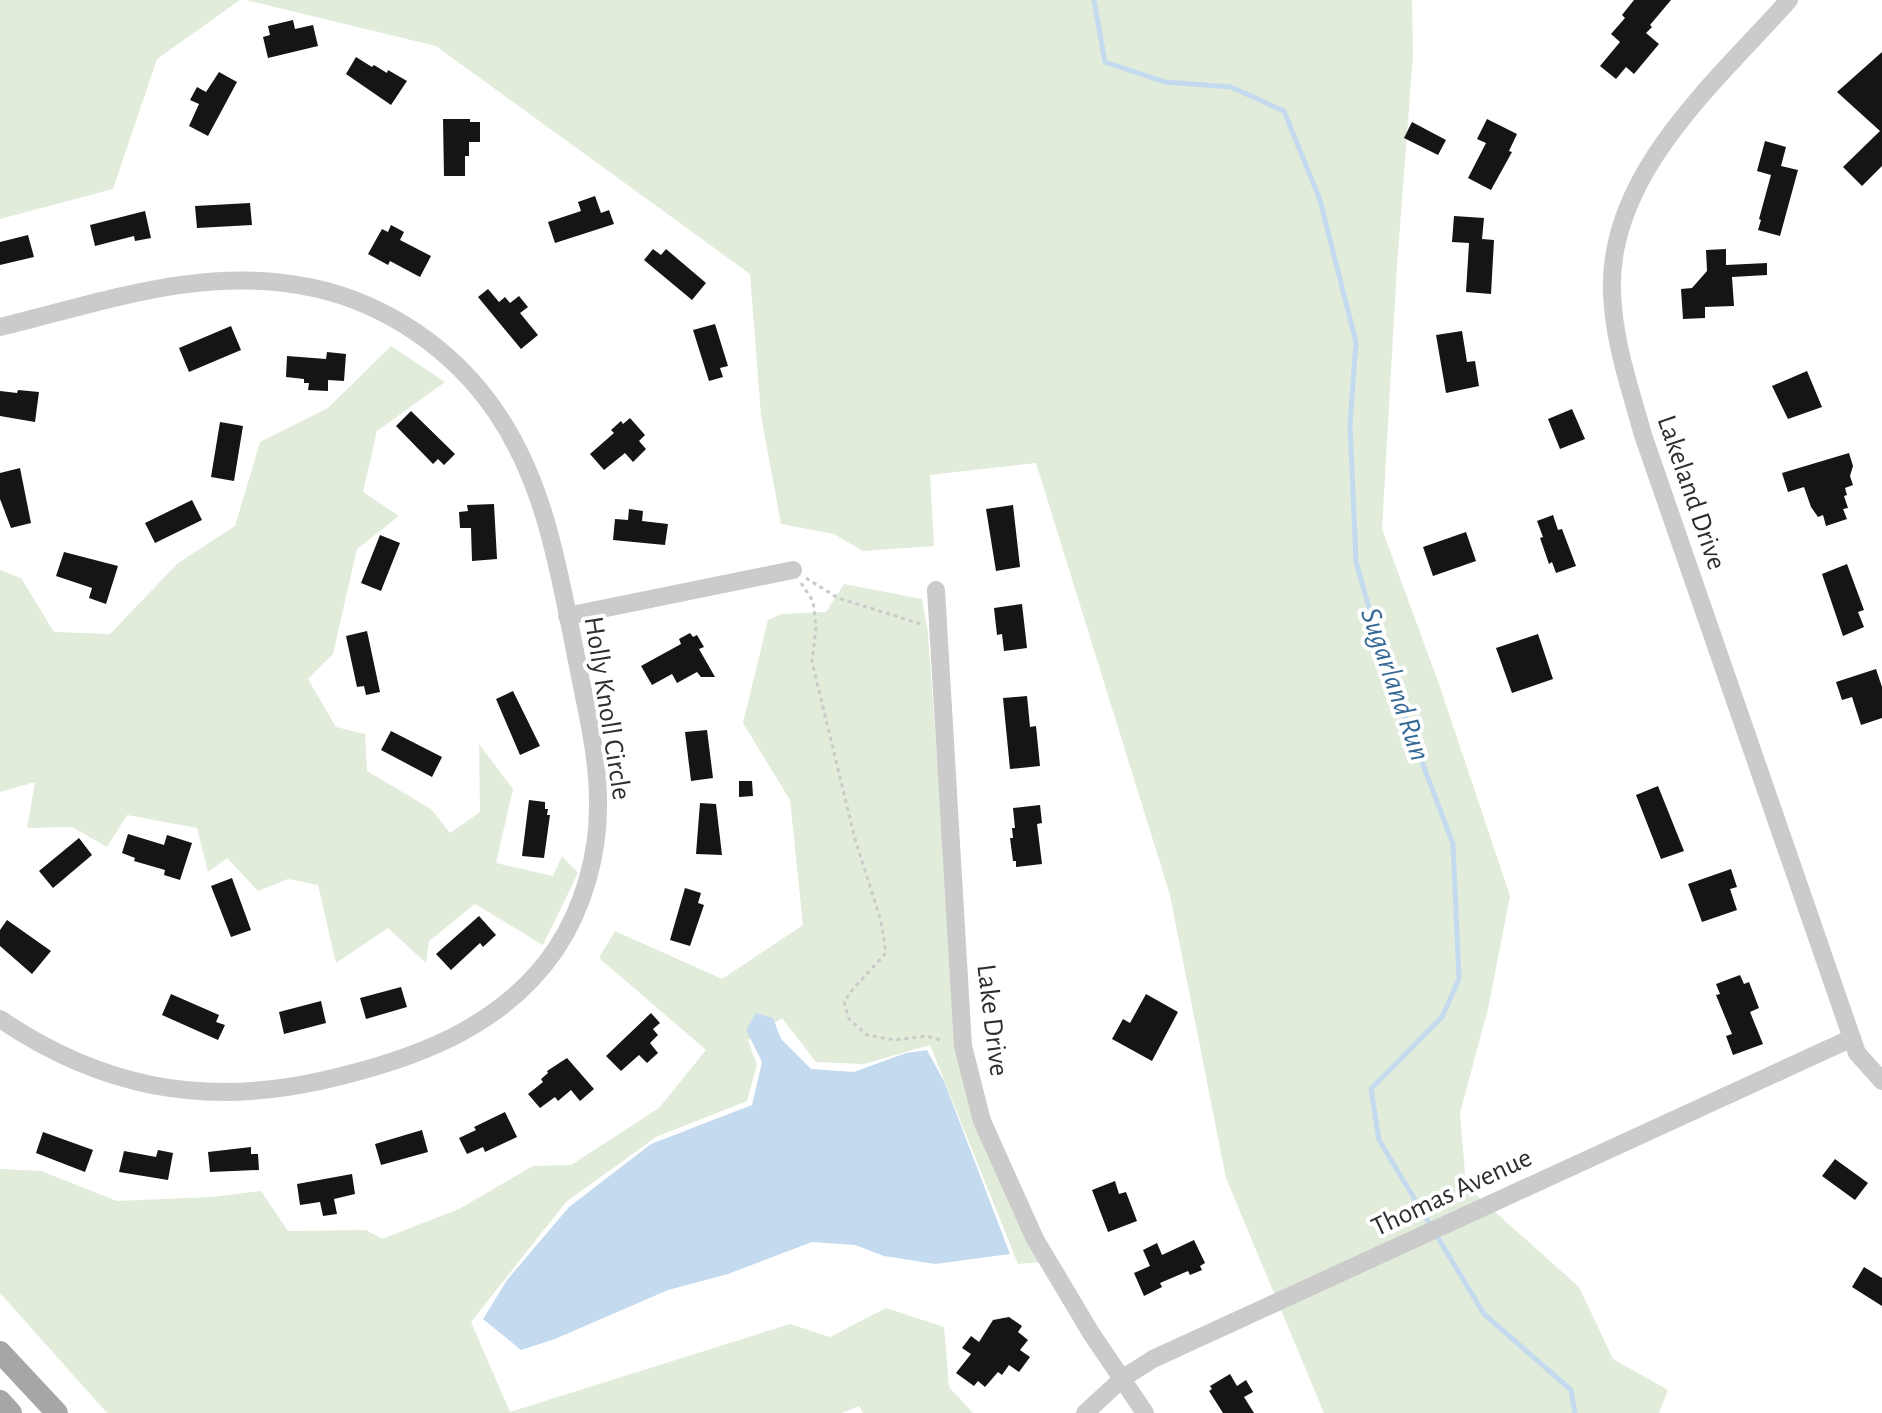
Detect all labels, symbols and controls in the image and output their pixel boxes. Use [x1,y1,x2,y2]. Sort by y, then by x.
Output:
street label: Lakeland Drive [1652,412,1731,573]
water label: Sugarland Run [1355,604,1435,765]
street label: Holly Knoll Circle [579,615,635,802]
street label: Lake Drive [971,963,1013,1078]
street label: Thomas Avenue [1367,1143,1536,1242]

